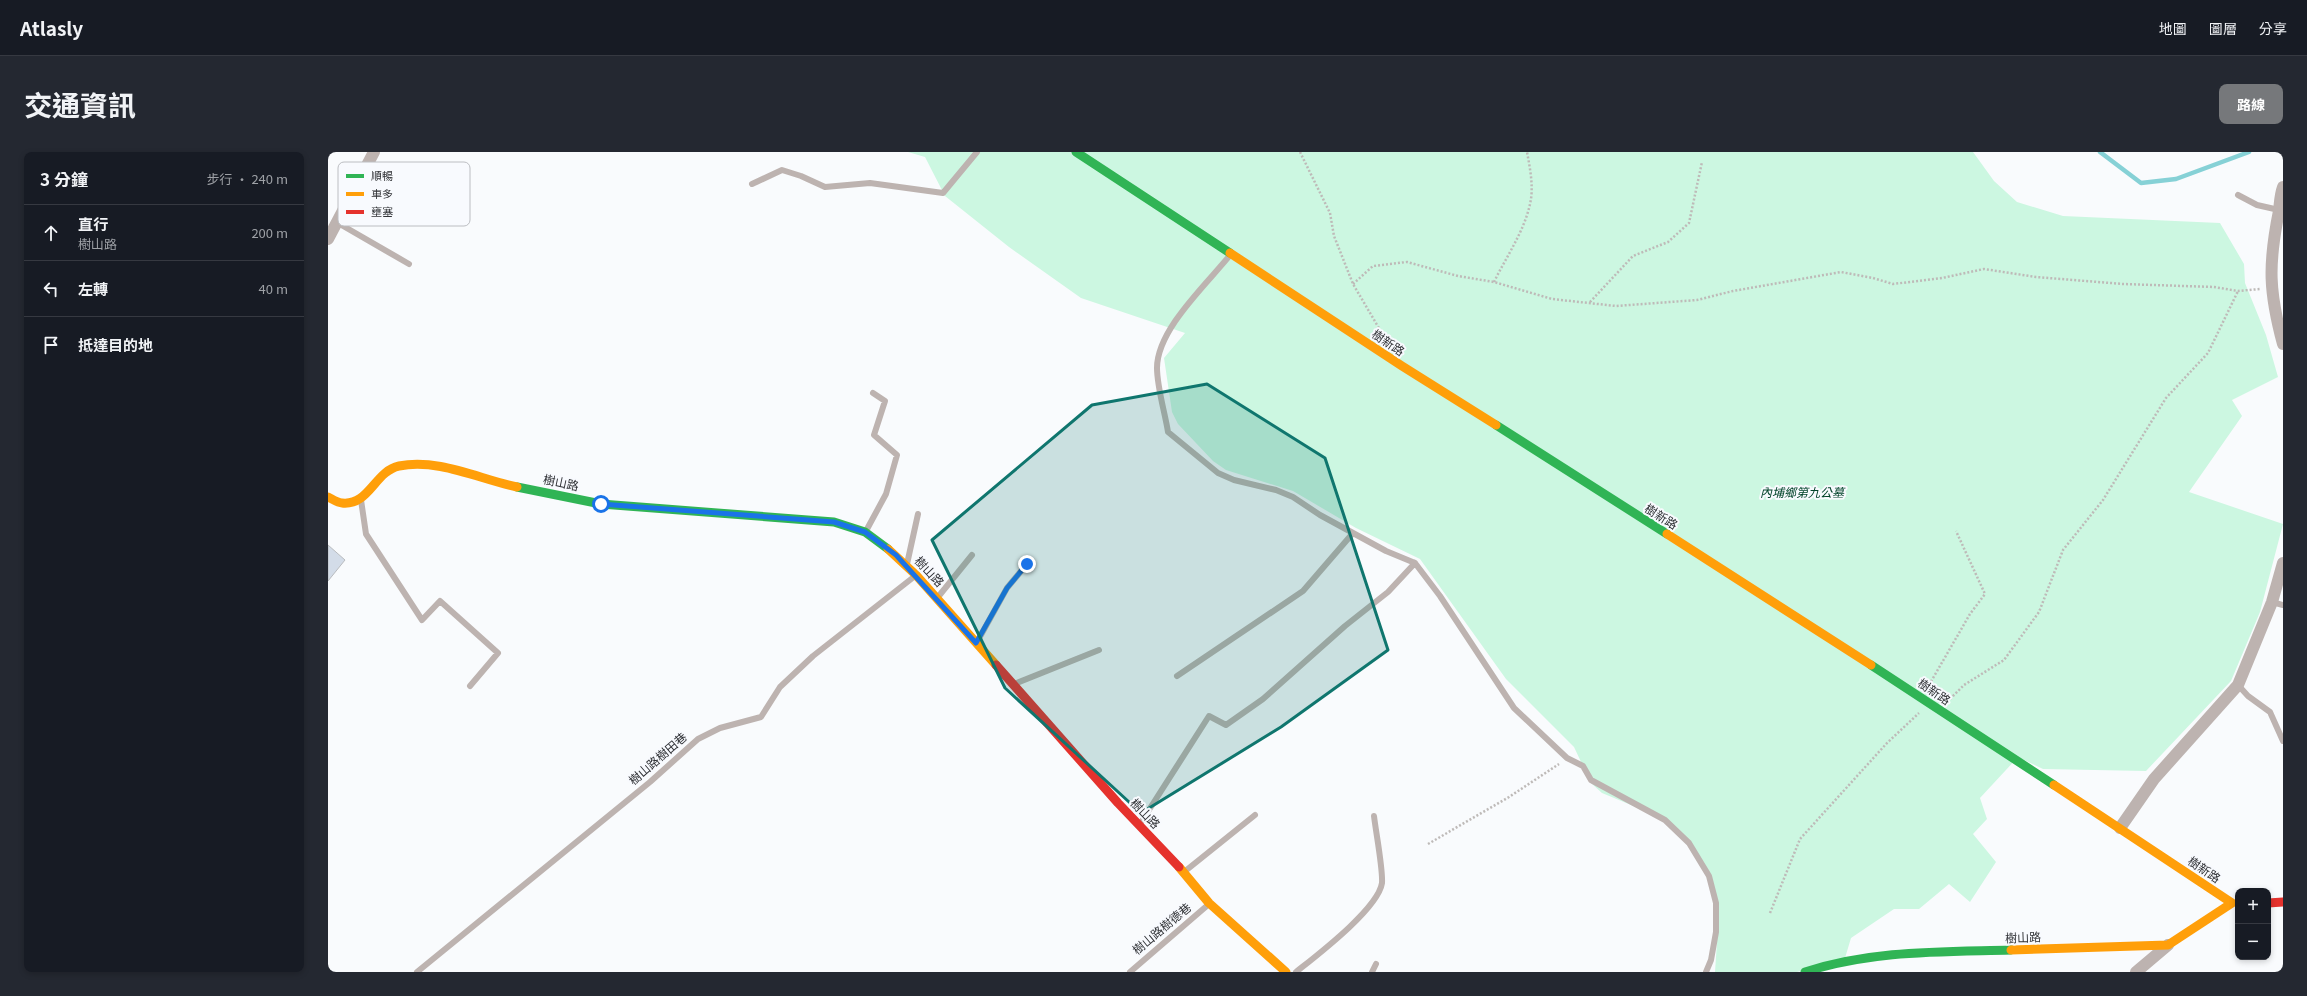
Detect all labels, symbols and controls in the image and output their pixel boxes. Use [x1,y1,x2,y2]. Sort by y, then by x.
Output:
text: Atlasly [20,14,83,41]
text: 地圖 [2159,18,2187,38]
text: 圖層 [2209,18,2237,38]
text: 分享 [2259,18,2287,38]
text: 交通資訊 [24,84,136,124]
button: 路線 [2219,84,2283,124]
legend [338,162,470,226]
text: 3 分鐘 [40,166,88,191]
text: 順暢 [371,167,393,183]
text: 步行 · 240 m [207,169,288,188]
text: 車多 [371,185,393,201]
text: 壅塞 [371,203,393,219]
text: 直行 [78,213,108,234]
icon: ahead [40,222,62,244]
text: 200 m [251,223,288,242]
text: 樹山路 [78,234,117,253]
icon: left [40,278,62,300]
text: 左轉 [78,278,108,299]
text: 40 m [259,279,288,298]
street label: 樹新路 [1369,325,1409,359]
icon: arrive [40,334,62,356]
text: 抵達目的地 [78,334,153,355]
street label: 樹山路 [542,469,581,494]
park label: 內埔鄉第九公墓 [1760,483,1846,500]
route start [592,495,610,513]
street label: 樹新路 [1642,499,1682,532]
street label: 樹山路 [912,552,949,590]
route end [1018,555,1036,573]
street label: 樹新路 [1915,674,1955,708]
street label: 樹山路樹田巷 [624,728,690,788]
street label: 樹山路 [1127,794,1165,832]
street label: 樹新路 [2185,852,2225,886]
map controls [2235,888,2271,960]
button: + [2235,888,2271,924]
street label: 樹山路樹德巷 [1128,898,1194,958]
button: − [2235,924,2271,960]
street label: 樹山路 [2005,927,2041,946]

